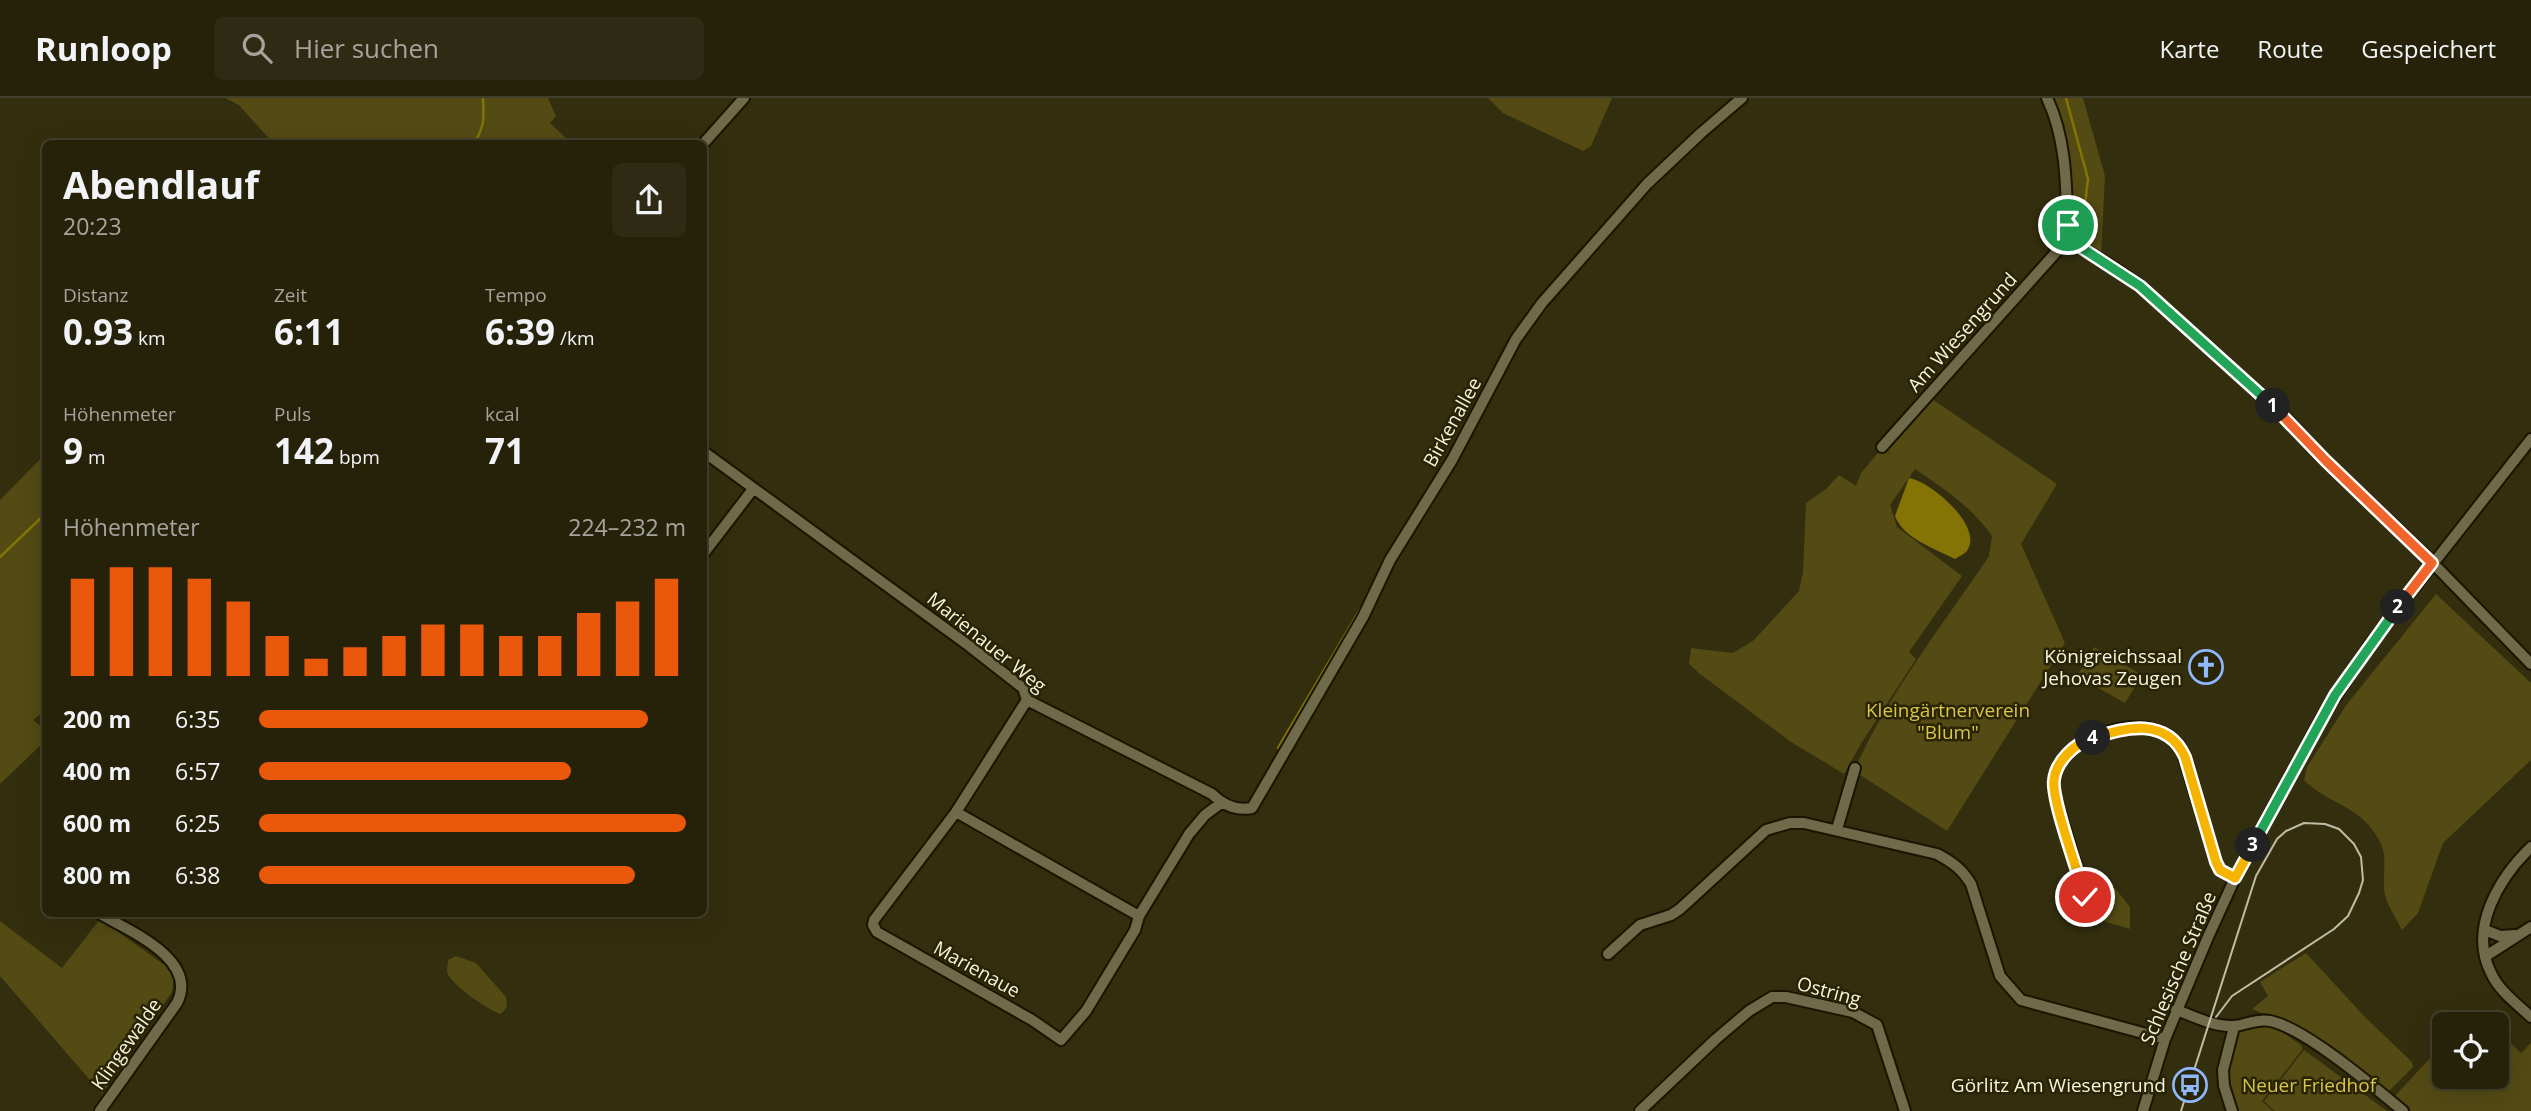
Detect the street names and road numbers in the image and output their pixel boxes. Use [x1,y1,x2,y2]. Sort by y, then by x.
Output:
street label: Am Wiesengrund [1902,267,2022,397]
street label: Birkenallee [1417,373,1487,471]
street label: Marienauer Weg [922,586,1052,698]
street label: Schlesische Straße [2134,887,2222,1049]
street label: Marienaue [929,934,1025,1004]
street label: Ostring [1794,970,1864,1012]
street label: Klingewalde [85,993,167,1095]

